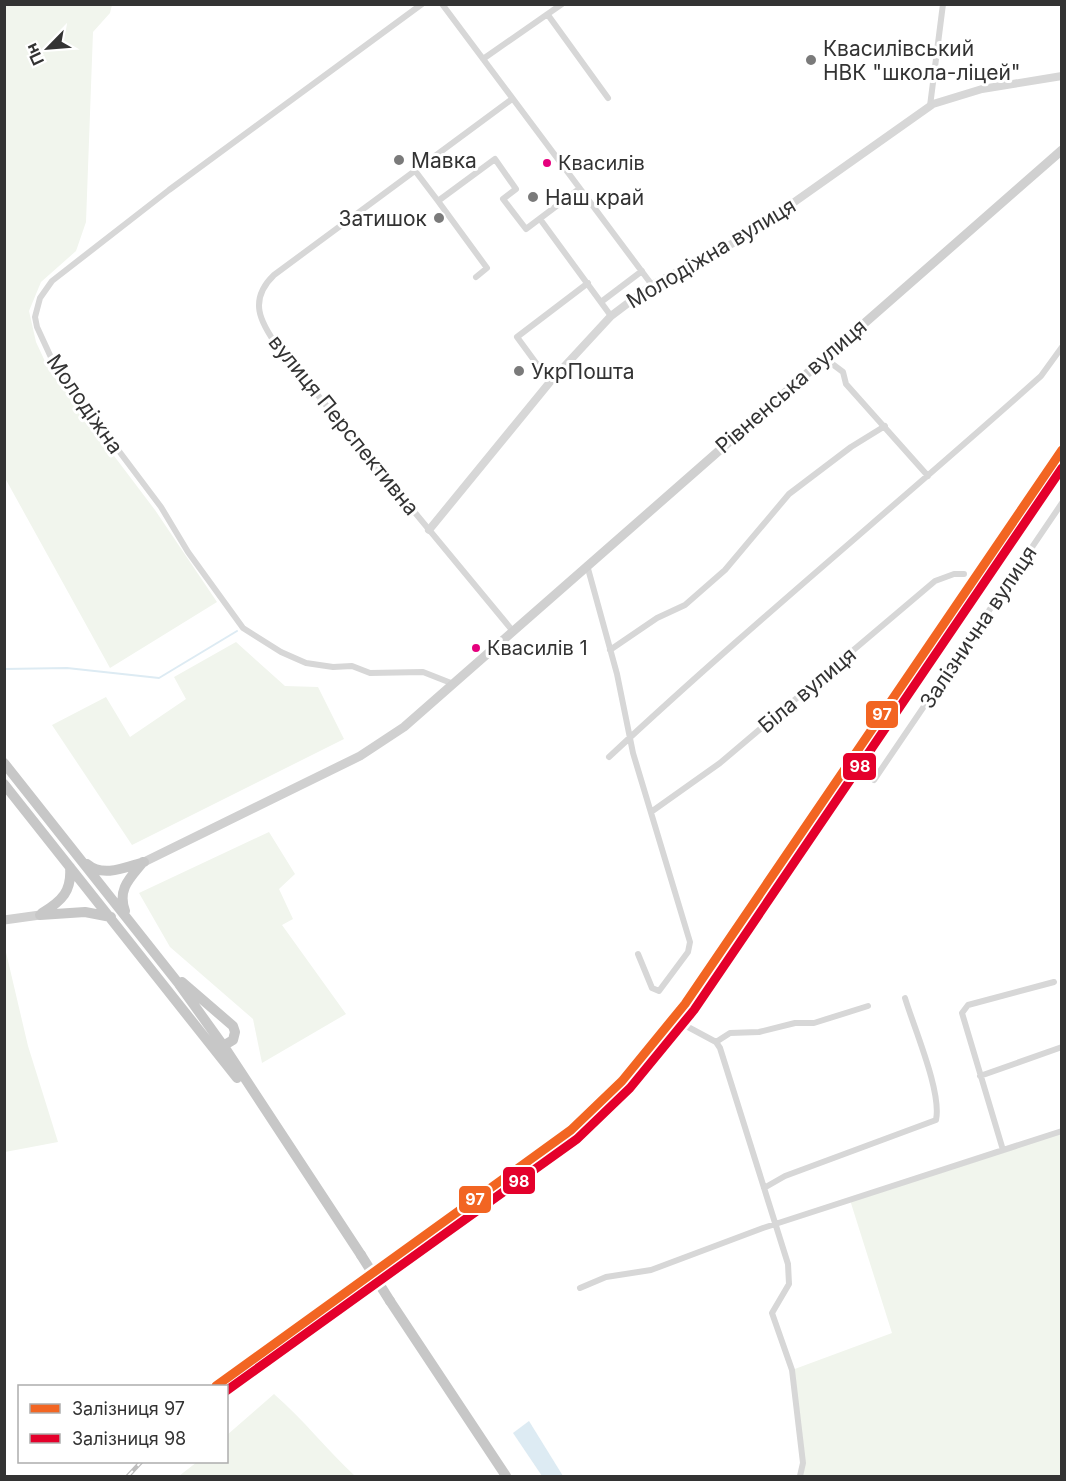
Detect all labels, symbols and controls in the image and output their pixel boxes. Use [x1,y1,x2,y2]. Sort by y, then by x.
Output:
north arrow [18,18,78,78]
place label: Квасилівський НВК "школа-ліцей" [823,36,1021,85]
text: Пн [21,40,48,68]
marker: Квасилівський НВК "школа-ліцей" [804,53,818,67]
place label: Мавка [411,148,477,173]
place label: Квасилів [558,151,645,175]
marker: Мавка [392,153,406,167]
marker: Квасилів [541,157,553,169]
place label: Наш край [545,185,644,210]
marker: Наш край [526,190,540,204]
street label: Молодіжна вулиця [622,193,800,313]
place label: Затишок [338,206,428,231]
marker: Затишок [432,211,446,225]
street label: Рівненська вулиця [710,314,872,458]
street label: вулиця Перспективна [264,330,424,520]
street label: Молодіжна [42,349,128,459]
place label: УкрПошта [531,359,635,384]
marker: УкрПошта [512,364,526,378]
street label: Залізнична вулиця [914,541,1042,713]
place label: Квасилів 1 [487,636,588,660]
marker: Квасилів 1 [470,642,482,654]
street label: Біла вулиця [753,642,861,738]
line badge: 97 [865,700,899,729]
text: 97 [872,704,892,724]
line badge: 98 [842,752,877,781]
text: 98 [850,756,870,776]
line badge: 98 [502,1166,536,1195]
text: 98 [509,1171,529,1191]
line badge: 97 [458,1185,492,1214]
text: 97 [465,1189,485,1209]
legend [18,1385,228,1463]
text: Залізниця 97 [72,1398,185,1419]
text: Залізниця 98 [72,1428,186,1449]

